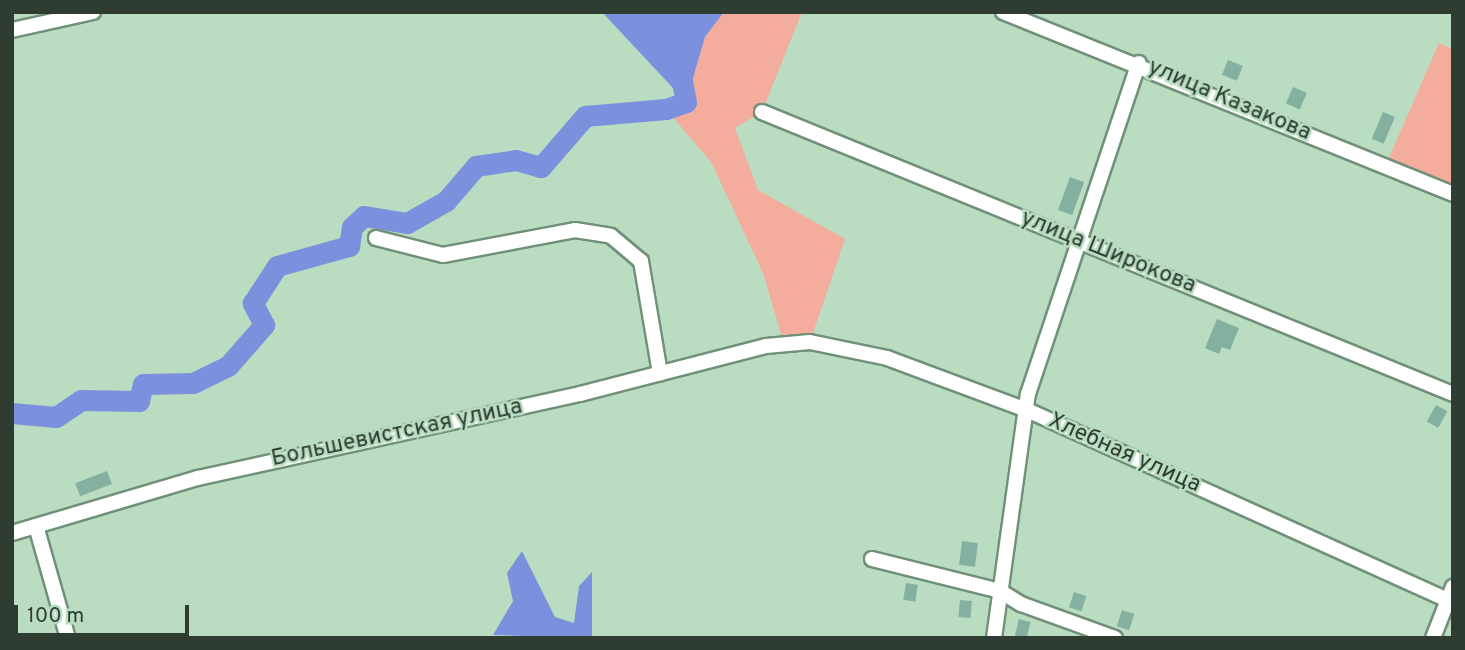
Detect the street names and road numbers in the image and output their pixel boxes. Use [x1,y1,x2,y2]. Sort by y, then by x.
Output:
street label: улица Казакова [1143,54,1315,148]
street label: улица Широкова [1016,205,1200,301]
street label: Большевистская улица [269,394,525,474]
street label: Хлебная улица [1043,408,1205,500]

